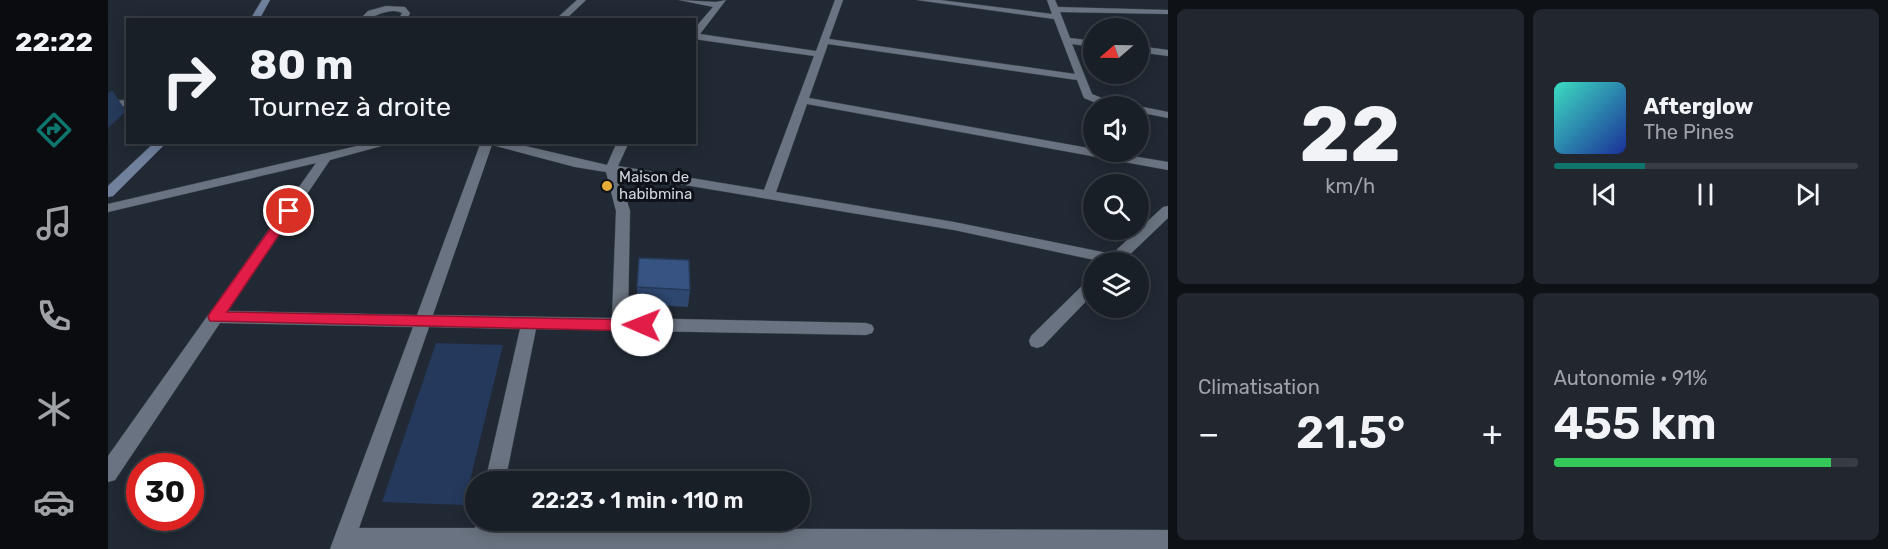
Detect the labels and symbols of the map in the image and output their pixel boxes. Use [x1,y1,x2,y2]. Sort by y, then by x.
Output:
north arrow [1083,18,1149,84]
place label: Maison de habibmina [619,168,692,203]
marker: Maison de habibmina [600,179,614,193]
pin [263,185,314,236]
position arrow [610,293,674,357]
speed limit sign: 30 [126,453,204,531]

